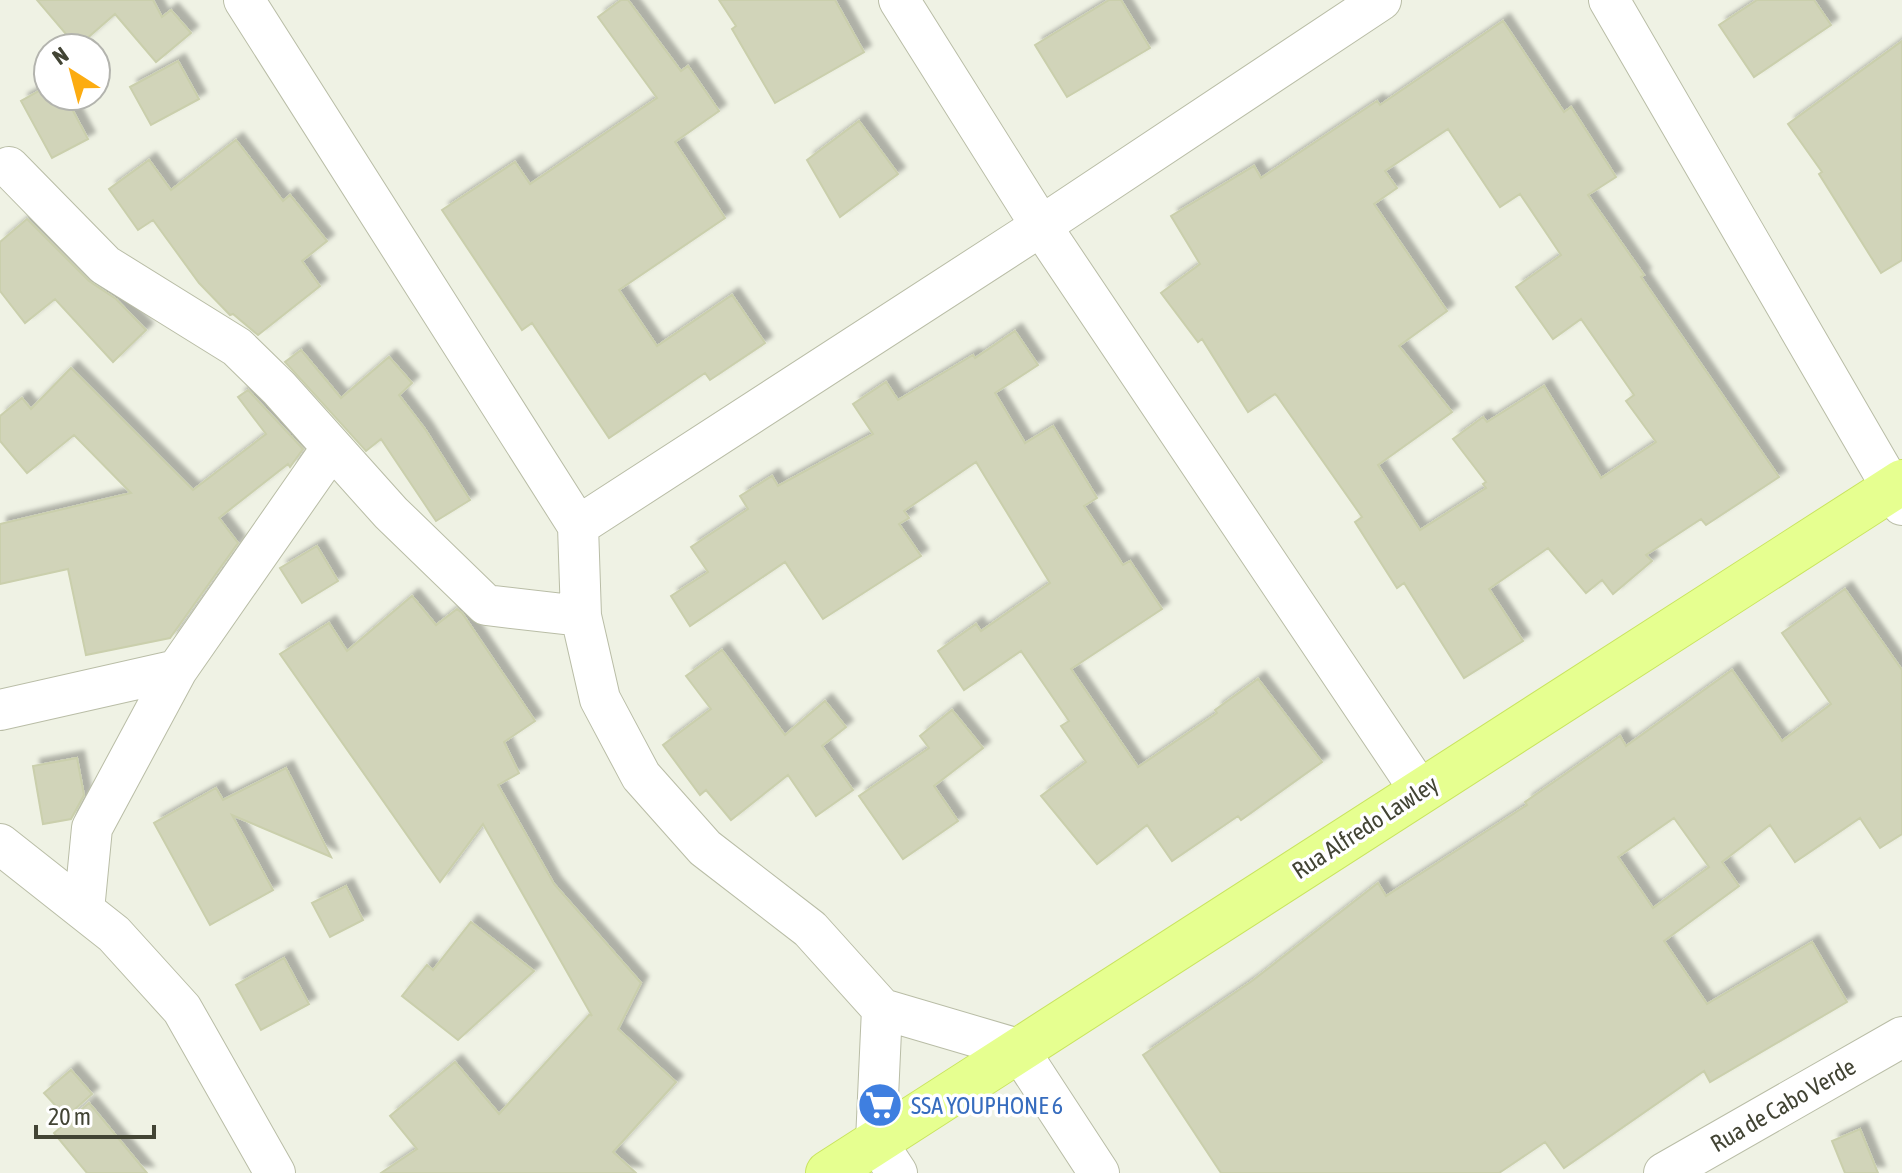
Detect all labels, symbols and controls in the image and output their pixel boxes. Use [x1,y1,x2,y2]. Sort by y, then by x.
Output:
north arrow [32,32,112,112]
text: N [47,41,73,70]
street label: Rua Alfredo Lawley [1287,770,1443,884]
street label: Rua de Cabo Verde [1706,1053,1860,1157]
supermarket icon: SSA YOUPHONE 6 [856,1081,904,1129]
scale bar [36,1089,154,1139]
place label: SSA YOUPHONE 6 [911,1092,1063,1119]
text: 20 m [48,1103,91,1130]

